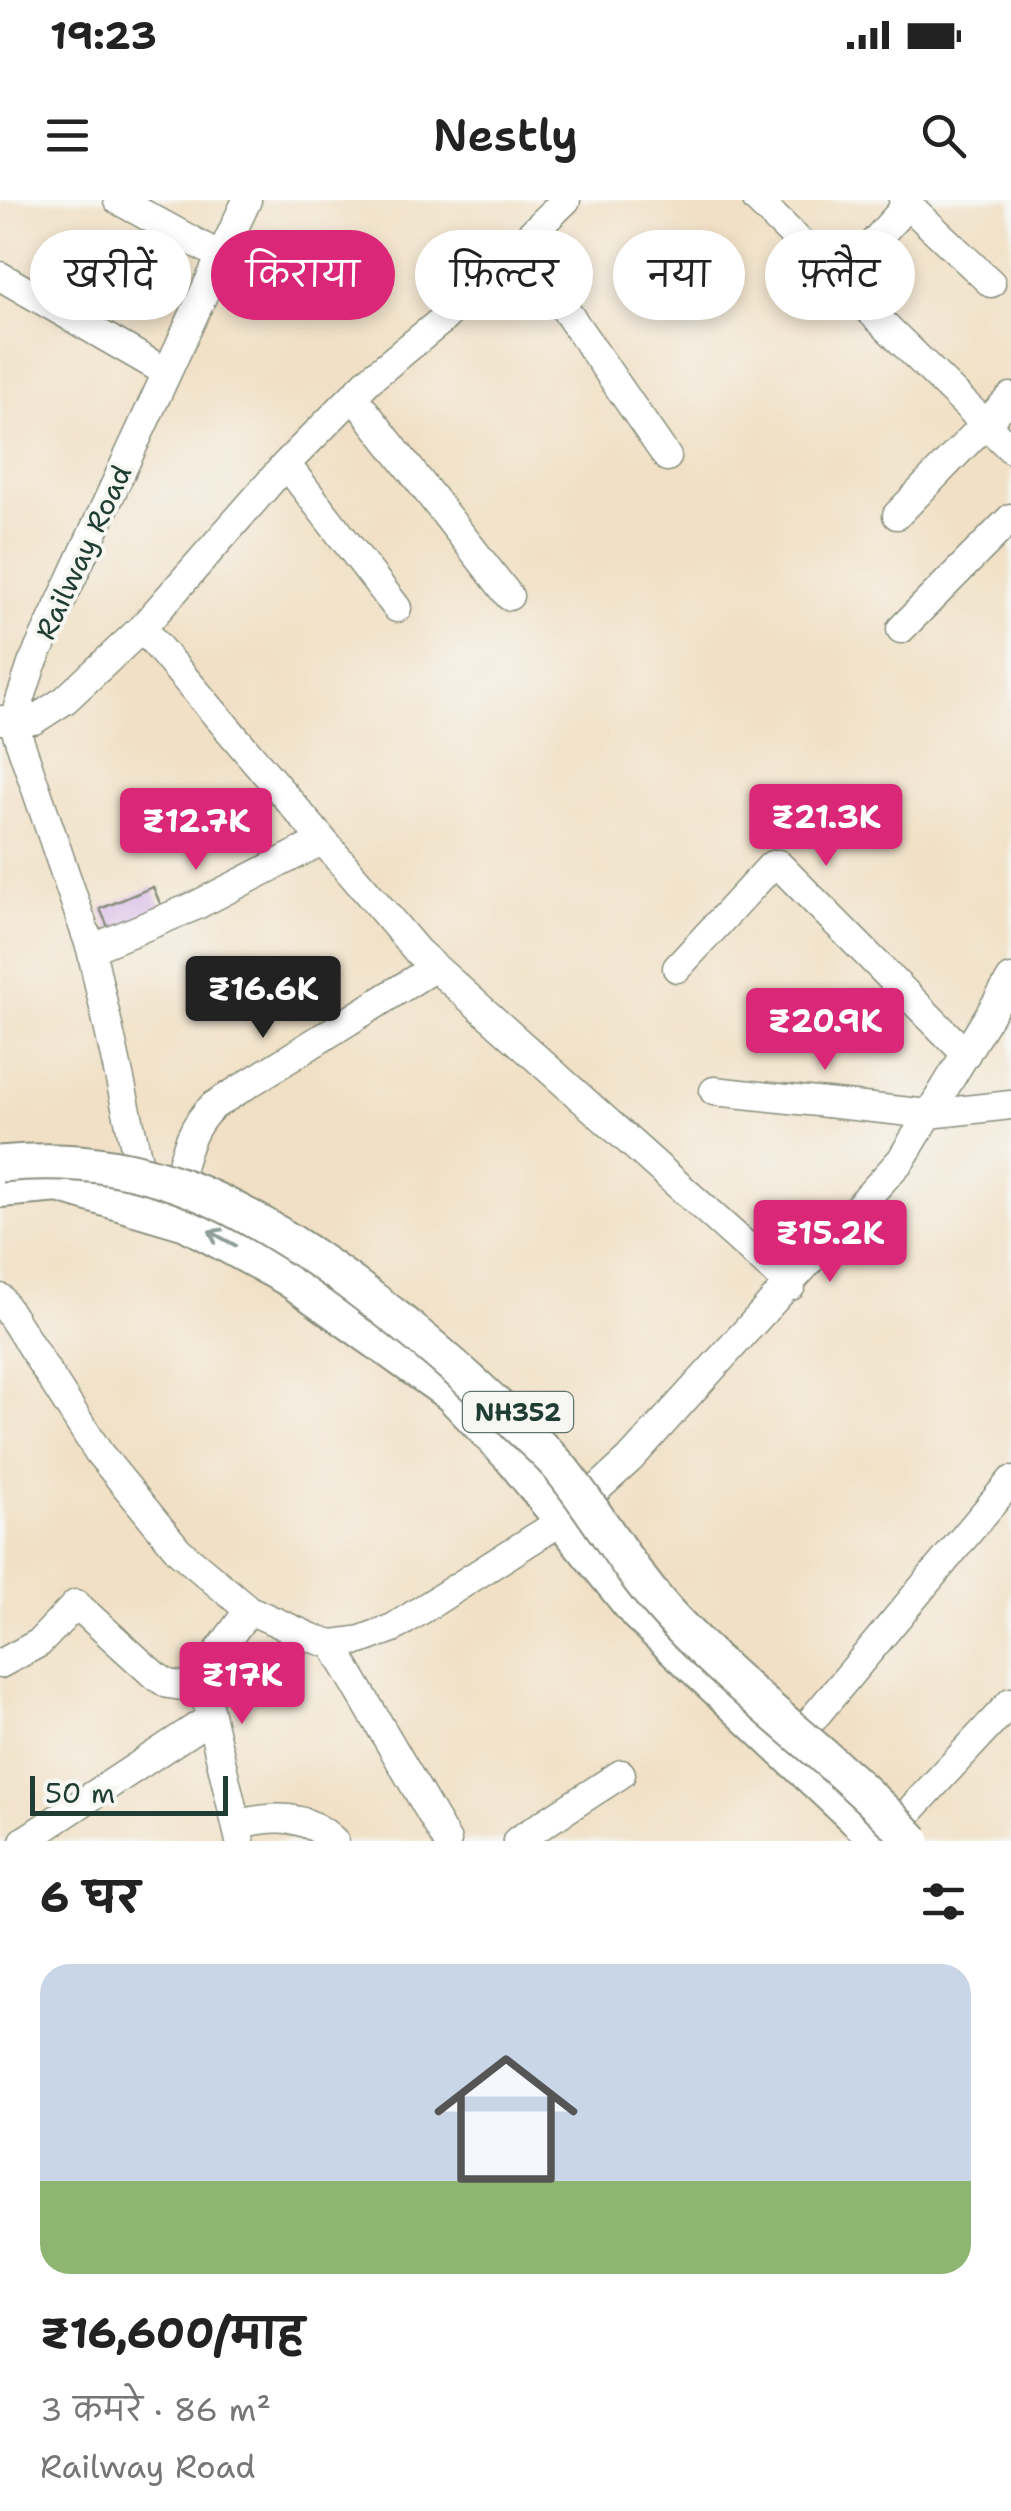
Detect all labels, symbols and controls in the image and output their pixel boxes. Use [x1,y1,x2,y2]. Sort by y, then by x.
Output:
text: 19:23 [50,10,157,61]
text: Nestly [433,105,578,165]
icon: menu [40,108,95,163]
icon: search [916,108,971,163]
chip: खरीदें [30,230,191,320]
chip: किराया [211,230,395,320]
chip: फ़िल्टर [415,230,593,320]
chip: नया [613,230,745,320]
chip: फ़्लैट [765,230,915,320]
street label: Railway Road [26,459,140,645]
pin: ₹21.3K [745,784,907,869]
pin: ₹12.7K [115,788,277,873]
text: ₹21.3K [771,795,881,838]
text: ₹12.7K [142,799,250,842]
pin: ₹16.6K [182,956,344,1041]
text: ₹16.6K [208,967,318,1010]
pin: ₹20.9K [744,988,906,1073]
text: ₹20.9K [768,999,882,1042]
pin: ₹15.2K [749,1200,911,1285]
text: ₹15.2K [776,1211,884,1254]
one-way arrow [208,1228,237,1247]
road number: NH352 [463,1392,573,1432]
pin: ₹17K [183,1642,301,1727]
text: ₹17K [202,1653,282,1696]
scale bar [30,1771,228,1816]
text: 50 m [45,1774,115,1812]
text: 6 घर [40,1869,140,1925]
icon: filters [916,1874,971,1929]
icon: home [416,2029,596,2209]
text: ₹16,600/माह [40,2305,304,2361]
text: 3 कमरे · 86 m² [40,2388,271,2431]
text: Railway Road [40,2445,255,2488]

